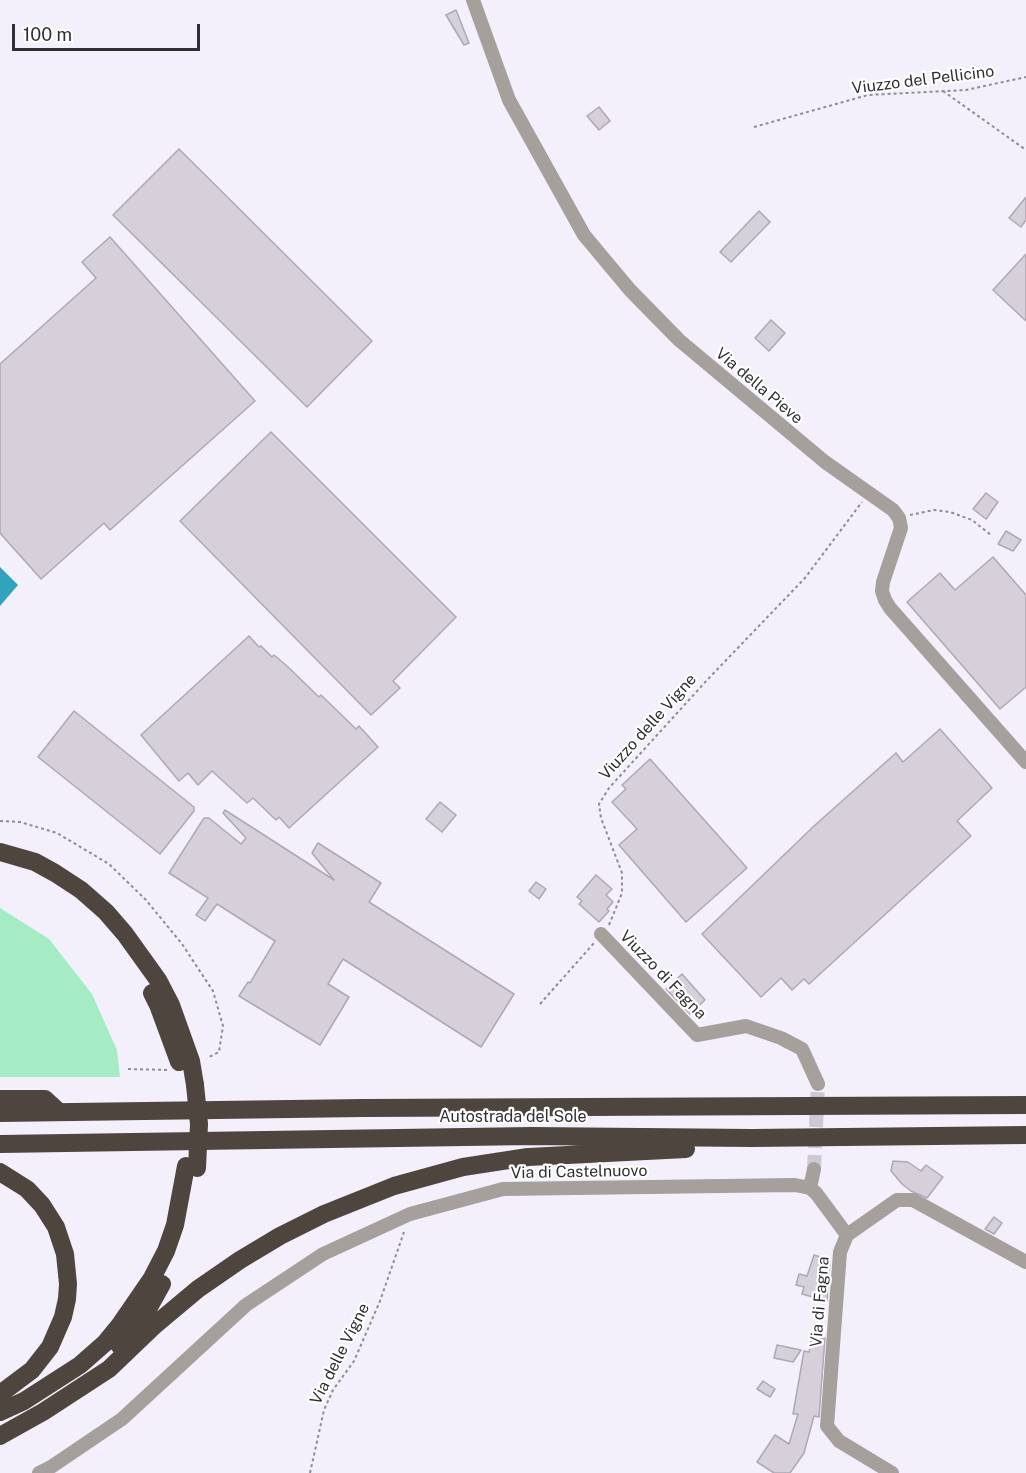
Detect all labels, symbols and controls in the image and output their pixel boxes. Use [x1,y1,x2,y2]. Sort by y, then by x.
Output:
scale bar [15,12,202,50]
text: 100 m [23,24,72,45]
street label: Viuzzo del Pellicino [851,62,995,98]
street label: Via della Pieve [711,344,807,428]
street label: Viuzzo delle Vigne [595,670,701,784]
street label: Viuzzo di Fagna [616,927,710,1023]
street label: Autostrada del Sole [439,1107,587,1127]
street label: Via di Castelnuovo [510,1161,648,1183]
street label: Via di Fagna [806,1256,834,1348]
street label: Via delle Vigne [306,1300,374,1408]

